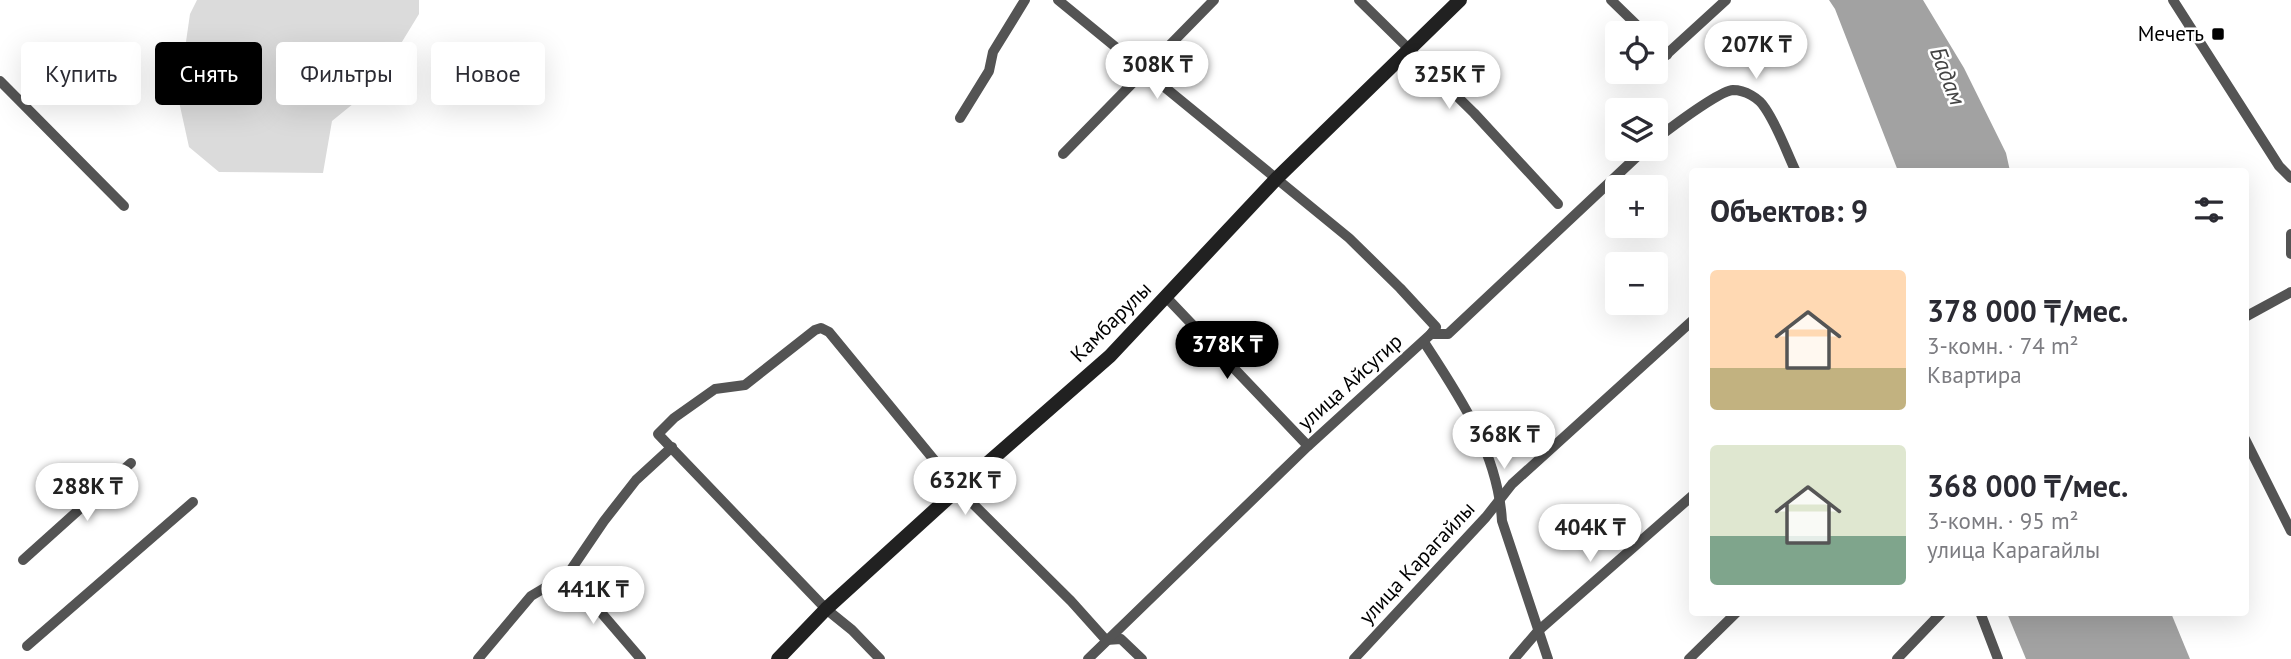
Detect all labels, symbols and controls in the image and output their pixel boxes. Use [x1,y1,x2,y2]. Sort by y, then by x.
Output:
place label: Мечеть [2138,20,2204,47]
map controls [1605,21,1668,315]
button: locate [1605,21,1668,84]
pin: 207K ₸ [1699,22,1813,81]
marker: Мечеть [2210,26,2226,42]
text: 207K ₸ [1720,29,1792,58]
chip: Купить [21,42,141,105]
chip: Снять [155,42,262,105]
chip: Фильтры [276,42,417,105]
chip: Новое [431,42,545,105]
pin: 308K ₸ [1100,42,1214,101]
water label: Бадам [1924,43,1973,109]
text: 308K ₸ [1121,49,1193,78]
pin: 325K ₸ [1392,52,1506,111]
text: 325K ₸ [1413,59,1485,88]
button: layers [1605,98,1668,161]
button: + [1605,175,1668,238]
text: Объектов: 9 [1710,191,1868,230]
icon: filters [2190,191,2228,229]
button: − [1605,252,1668,315]
street label: Камбарулы [1065,276,1157,368]
text: 378 000 ₸/мес. [1927,291,2128,330]
icon: home [1766,298,1850,382]
pin: 378K ₸ [1170,322,1284,381]
street label: улица Айсугир [1292,328,1408,436]
text: 378K ₸ [1191,329,1263,358]
text: 3-комн. · 74 m² [1927,331,2079,360]
text: Квартира [1927,360,2022,389]
pin: 368K ₸ [1447,412,1561,471]
text: 368K ₸ [1468,419,1540,448]
pin: 632K ₸ [908,458,1022,517]
pin: 288K ₸ [30,463,144,523]
text: 632K ₸ [929,465,1001,494]
text: 368 000 ₸/мес. [1927,466,2128,505]
text: 288K ₸ [51,471,123,500]
icon: home [1766,473,1850,557]
street label: улица Карагайлы [1353,496,1480,630]
pin: 404K ₸ [1533,504,1647,564]
text: 3-комн. · 95 m² [1927,506,2079,535]
text: 404K ₸ [1554,512,1626,541]
text: улица Карагайлы [1927,535,2100,564]
pin: 441K ₸ [536,566,650,626]
text: 441K ₸ [557,574,629,603]

